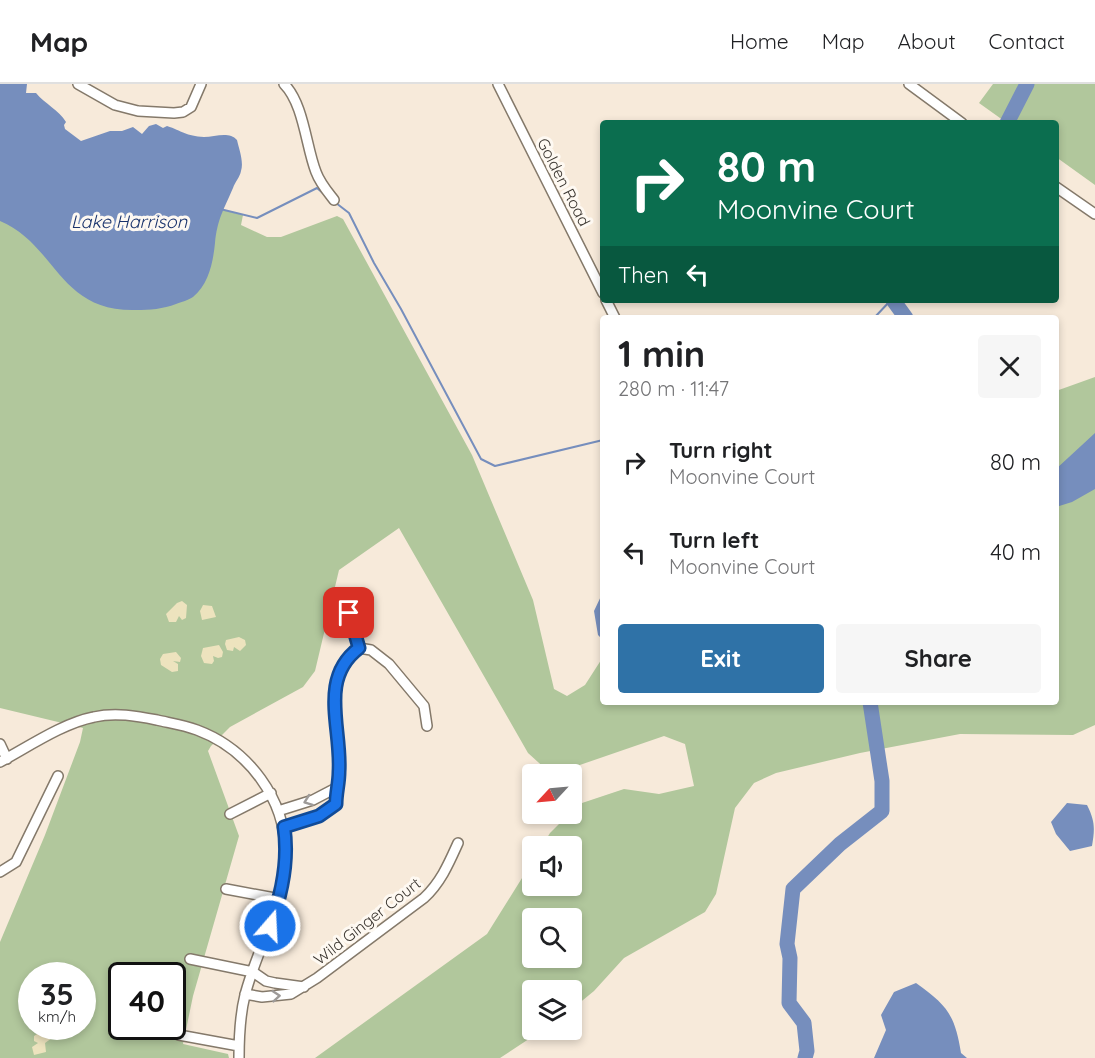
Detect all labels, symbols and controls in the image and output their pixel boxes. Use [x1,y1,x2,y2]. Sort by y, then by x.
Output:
text: Map [30,24,88,59]
text: Home [730,28,789,54]
text: Map [822,28,865,54]
text: About [898,28,956,54]
text: Contact [989,28,1065,54]
street label: Golden Road [533,135,595,229]
text: 80 m [717,140,816,193]
icon: right [618,144,696,222]
text: Moonvine Court [717,192,915,226]
water label: Lake Harrison [71,210,188,233]
icon: left [681,258,714,291]
text: Then [618,261,669,289]
text: 1 min [618,331,705,376]
button: close [978,335,1041,398]
text: 280 m · 11:47 [618,376,729,401]
text: Turn right [669,436,773,464]
icon: right [618,446,651,479]
text: 80 m [990,448,1041,476]
text: Moonvine Court [669,464,815,489]
text: Turn left [669,526,759,554]
icon: left [618,536,651,569]
text: 40 m [990,538,1041,566]
text: Moonvine Court [669,554,815,579]
pin [323,587,374,638]
icon: arrive [332,596,365,629]
button: Exit [618,624,824,693]
button: Share [836,624,1041,693]
north arrow [522,764,582,824]
map controls [522,764,582,1040]
one-way arrow [303,794,314,806]
button: sound [522,836,582,896]
street label: Wild Ginger Court [310,873,424,969]
position arrow [238,894,302,958]
button: search [522,908,582,968]
speed limit sign: 40 [108,962,186,1040]
text: 35 [40,975,74,1013]
button: layers [522,980,582,1040]
one-way arrow [271,990,280,1003]
text: km/h [38,1007,76,1026]

